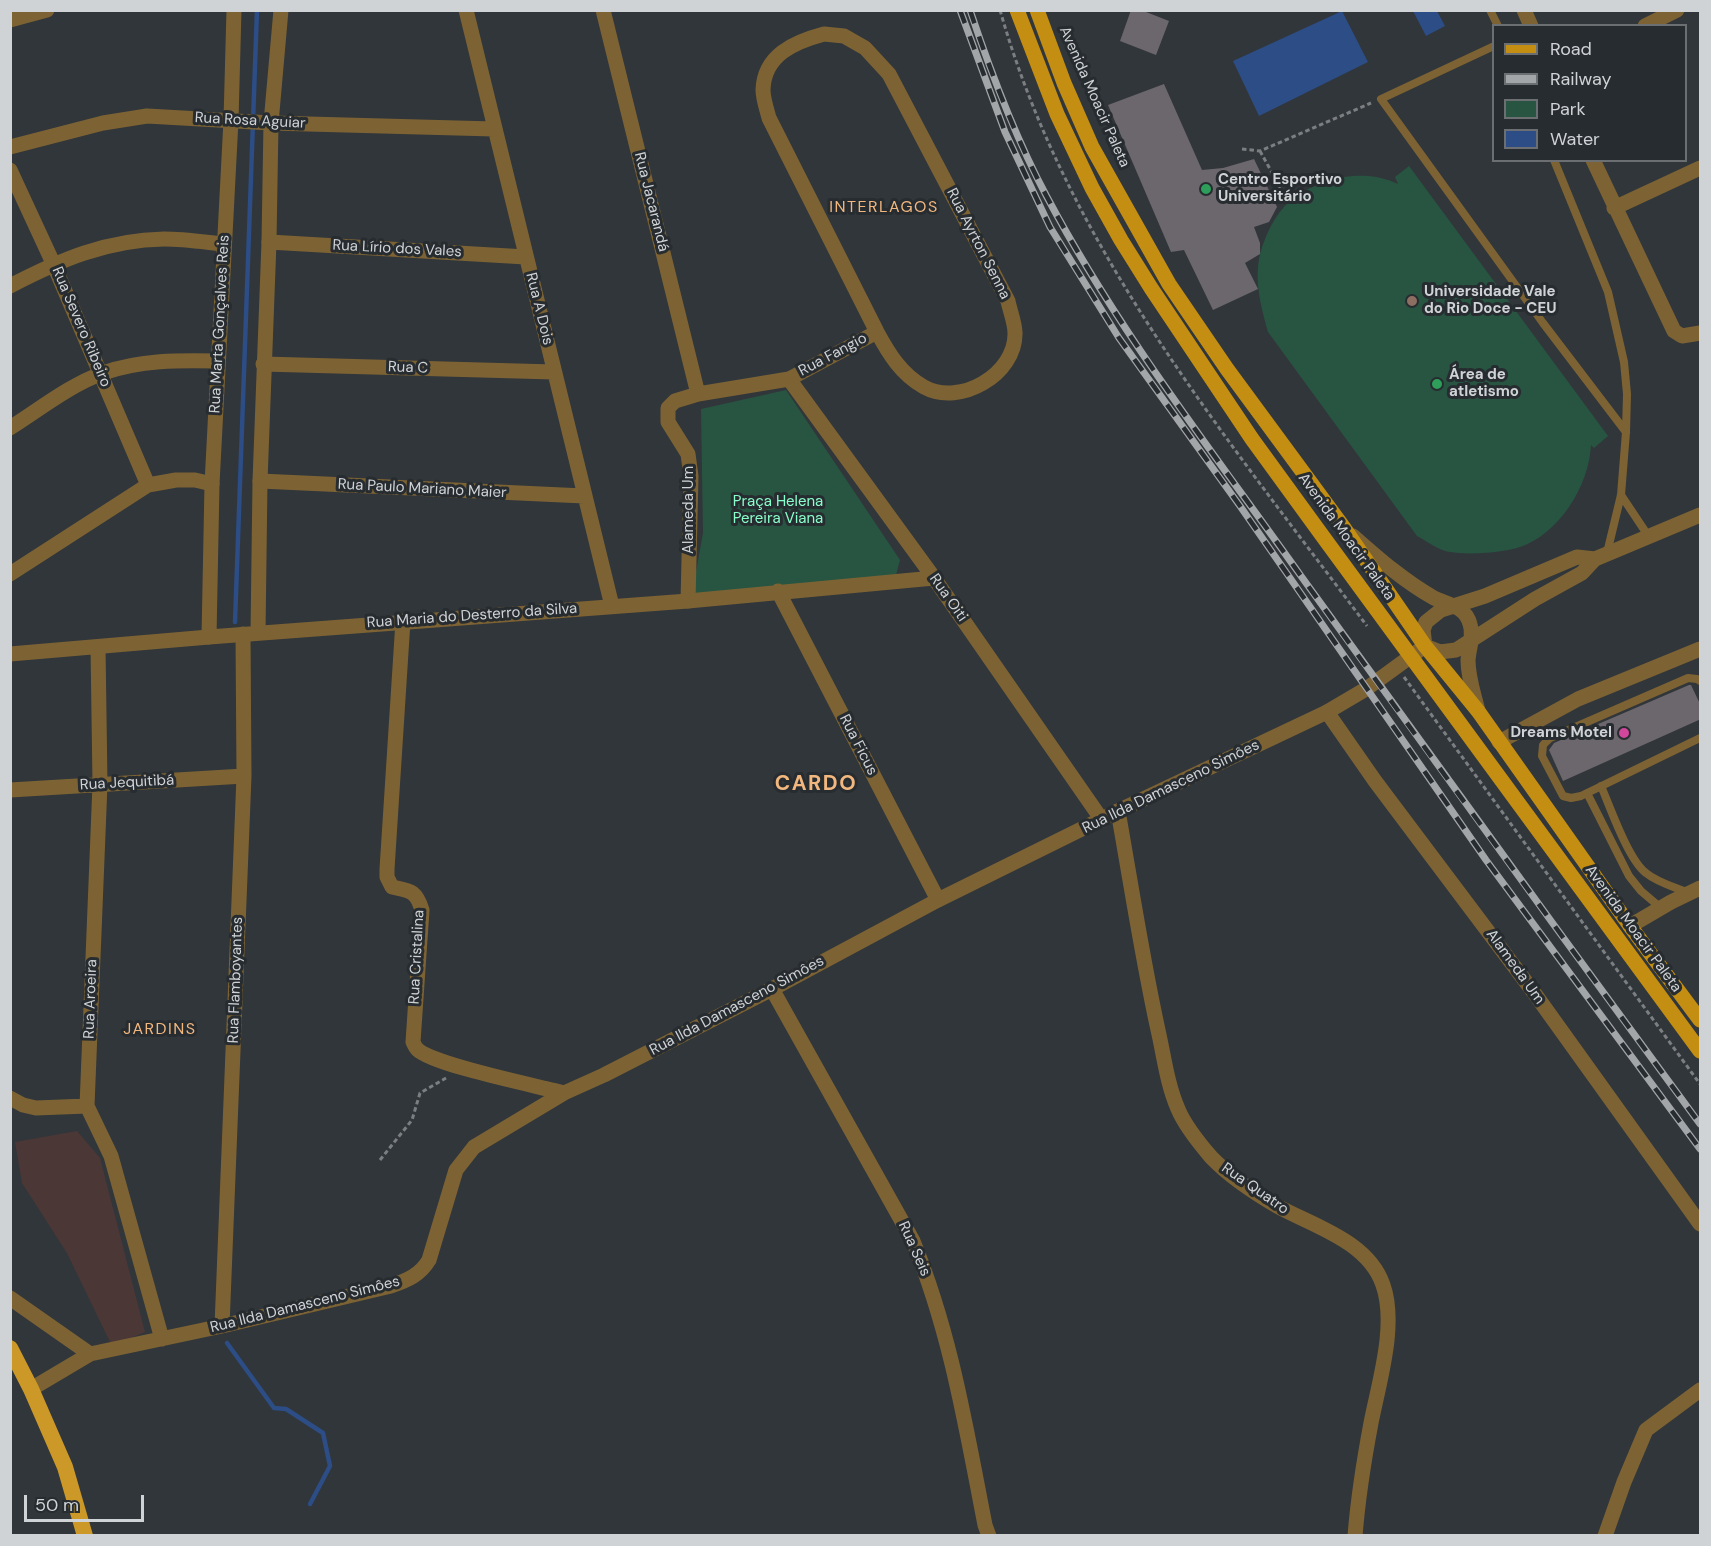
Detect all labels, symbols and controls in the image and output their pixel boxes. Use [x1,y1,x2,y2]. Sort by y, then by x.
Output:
street label: Avenida Moacir Paleta [1055,24,1133,170]
legend [1492,24,1687,162]
text: Road [1550,37,1592,61]
text: Railway [1550,67,1612,91]
text: Park [1550,97,1586,121]
street label: Rua Rosa Aguiar [194,109,306,133]
text: Water [1550,127,1600,151]
street label: Rua Jacarandá [630,150,672,254]
place label: Centro Esportivo Universitário [1218,171,1342,206]
marker: Centro Esportivo Universitário [1199,182,1213,196]
street label: Rua Ayrton Senna [942,185,1014,303]
district label: INTERLAGOS [829,198,939,218]
street label: Rua Marta Gonçalves Reis [206,234,234,414]
street label: Rua Lírio dos Vales [332,237,462,261]
street label: Rua Severo Ribeiro [48,264,114,390]
street label: Rua A Dois [521,271,557,347]
place label: Universidade Vale do Rio Doce - CEU [1424,283,1556,318]
marker: Universidade Vale do Rio Doce - CEU [1405,294,1419,308]
street label: Rua Fangio [796,329,870,381]
street label: Rua C [387,358,429,378]
place label: Área de atletismo [1449,366,1519,401]
marker: Área de atletismo [1430,377,1444,391]
street label: Alameda Um [680,466,698,554]
street label: Avenida Moacir Paleta [1294,470,1398,604]
street label: Rua Paulo Mariano Maier [337,476,507,502]
park label: Praça Helena Pereira Viana [733,493,823,528]
street label: Rua Oiti [925,571,971,625]
street label: Rua Maria do Desterro da Silva [366,600,578,632]
street label: Rua Ficus [835,712,881,778]
place label: Dreams Motel [1510,724,1612,742]
marker: Dreams Motel [1617,726,1631,740]
street label: Rua Ilda Damasceno Simôes [1080,736,1262,838]
district label: CARDO [775,771,857,797]
street label: Rua Jequitibá [79,772,175,794]
street label: Avenida Moacir Paleta [1581,862,1685,996]
street label: Rua Cristalina [406,909,428,1005]
street label: Rua Flamboyantes [225,916,247,1044]
street label: Alameda Um [1482,926,1548,1008]
street label: Rua Ilda Damasceno Simôes [647,952,827,1060]
street label: Rua Aroeira [81,959,101,1039]
district label: JARDINS [123,1020,197,1040]
street label: Rua Quatro [1218,1159,1292,1219]
street label: Rua Seis [894,1219,934,1279]
street label: Rua Ilda Damasceno Simôes [208,1273,402,1337]
scale bar [27,1483,147,1521]
text: 50 m [35,1493,79,1517]

